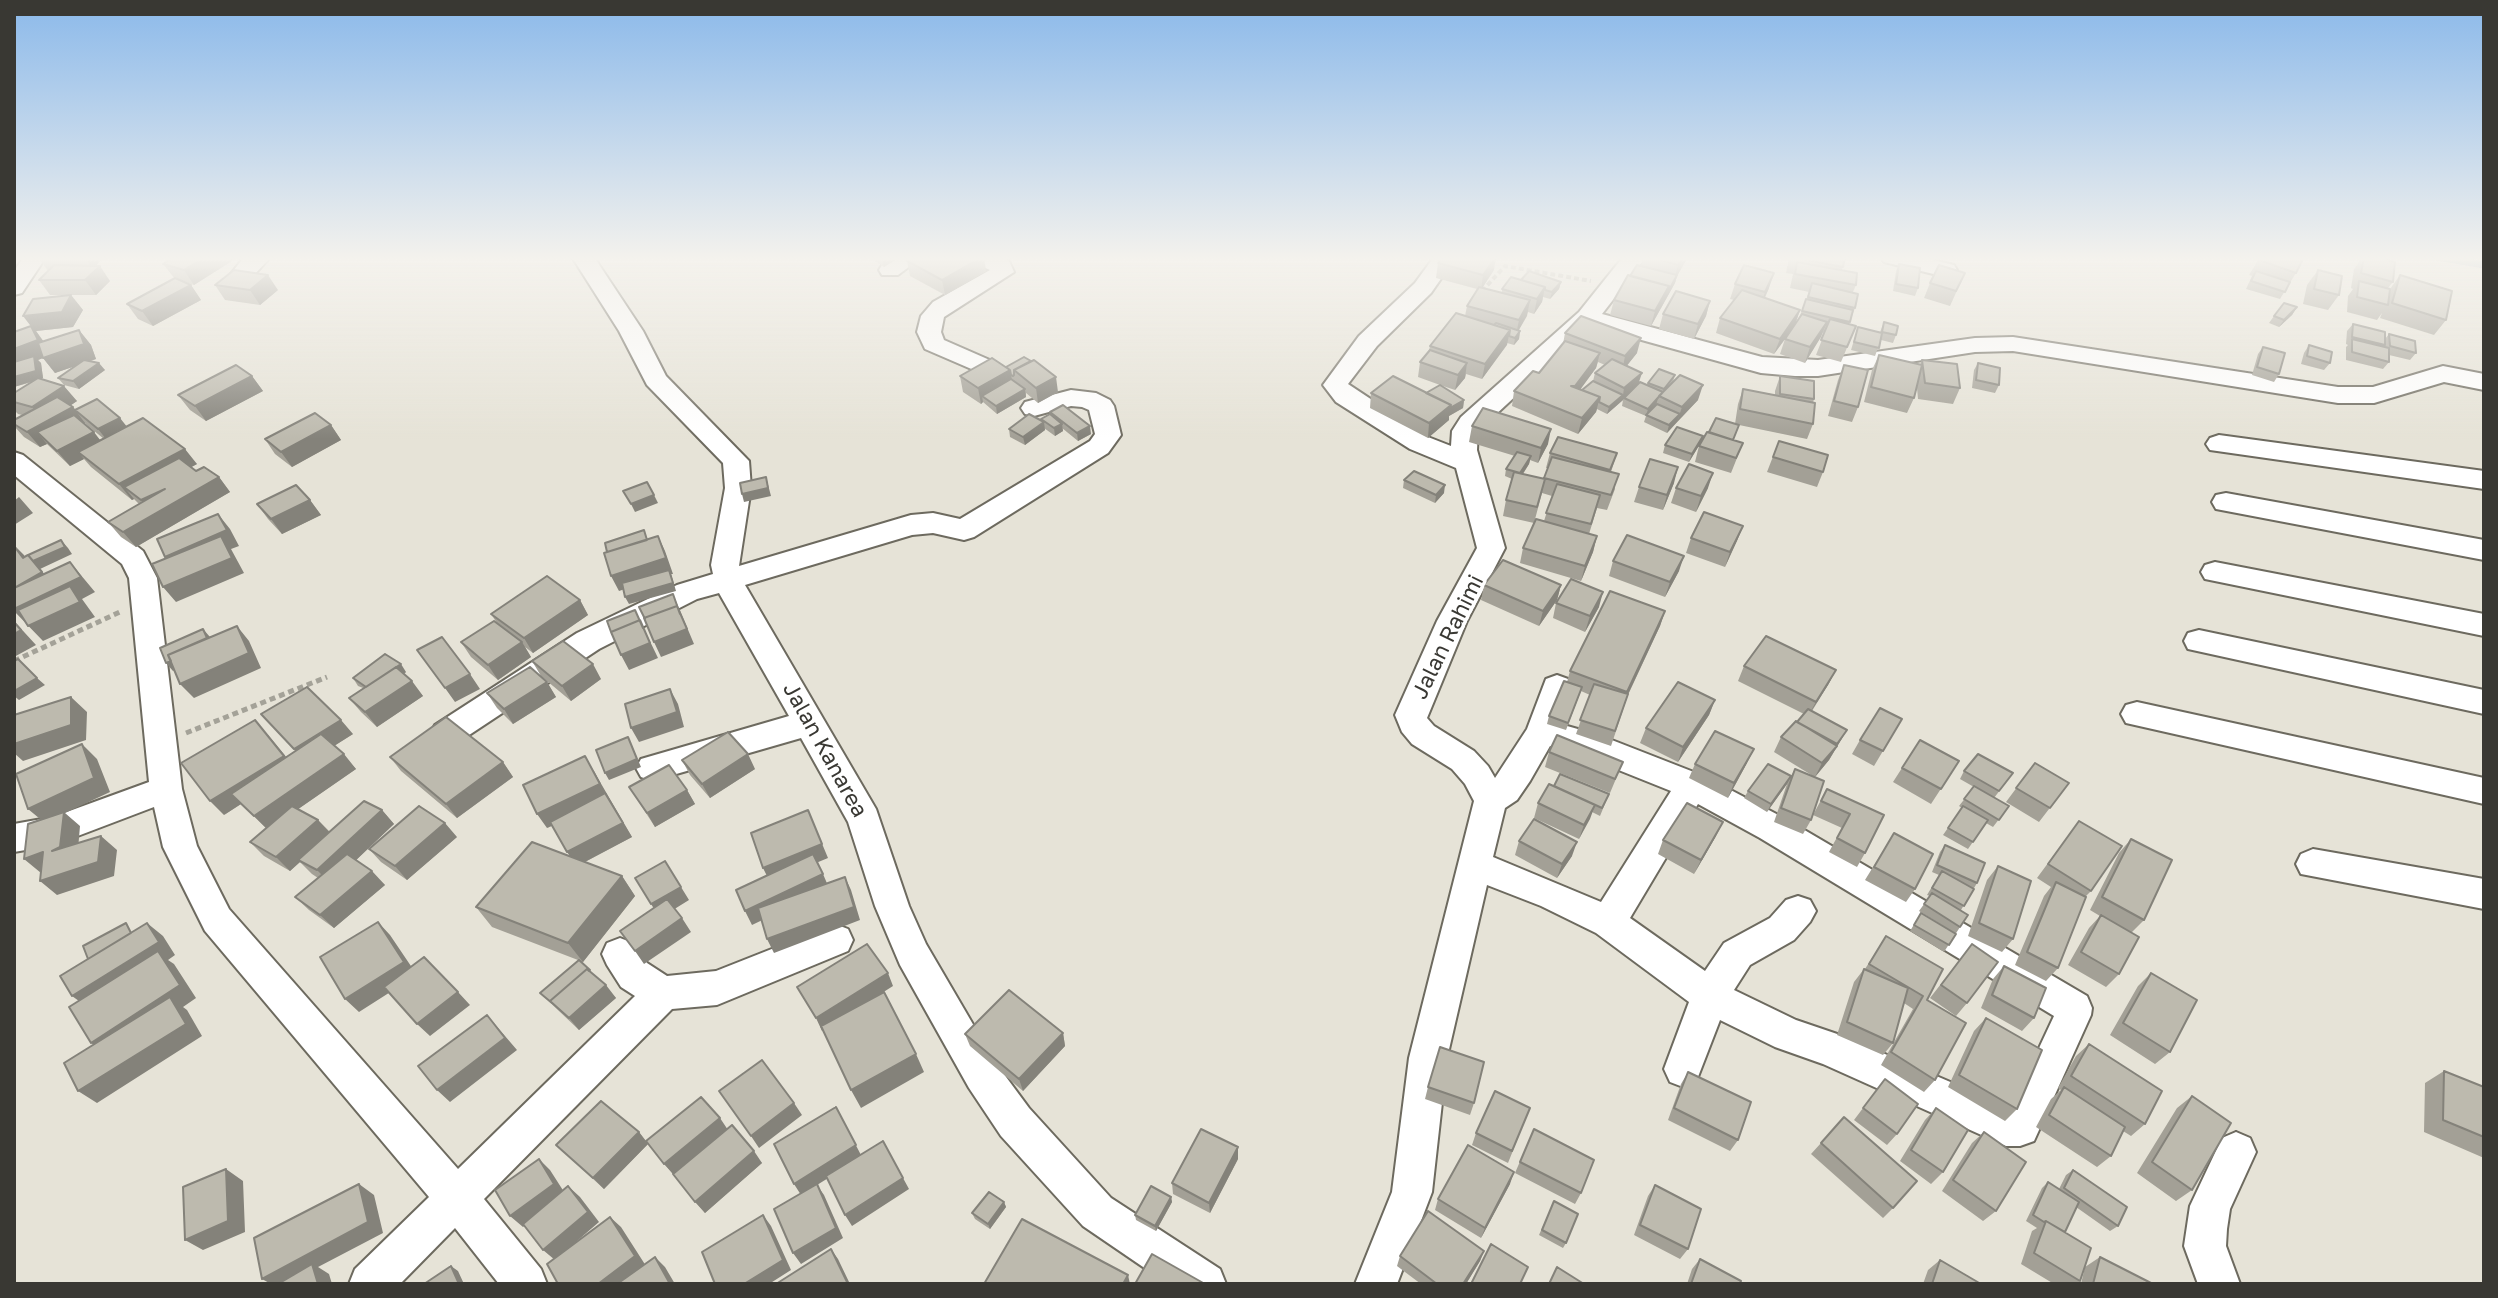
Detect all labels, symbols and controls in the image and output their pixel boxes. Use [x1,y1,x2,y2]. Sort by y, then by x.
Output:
street label: Jalan Rahimi [1407,570,1489,704]
street label: Jalan Kanarea [777,678,873,822]

